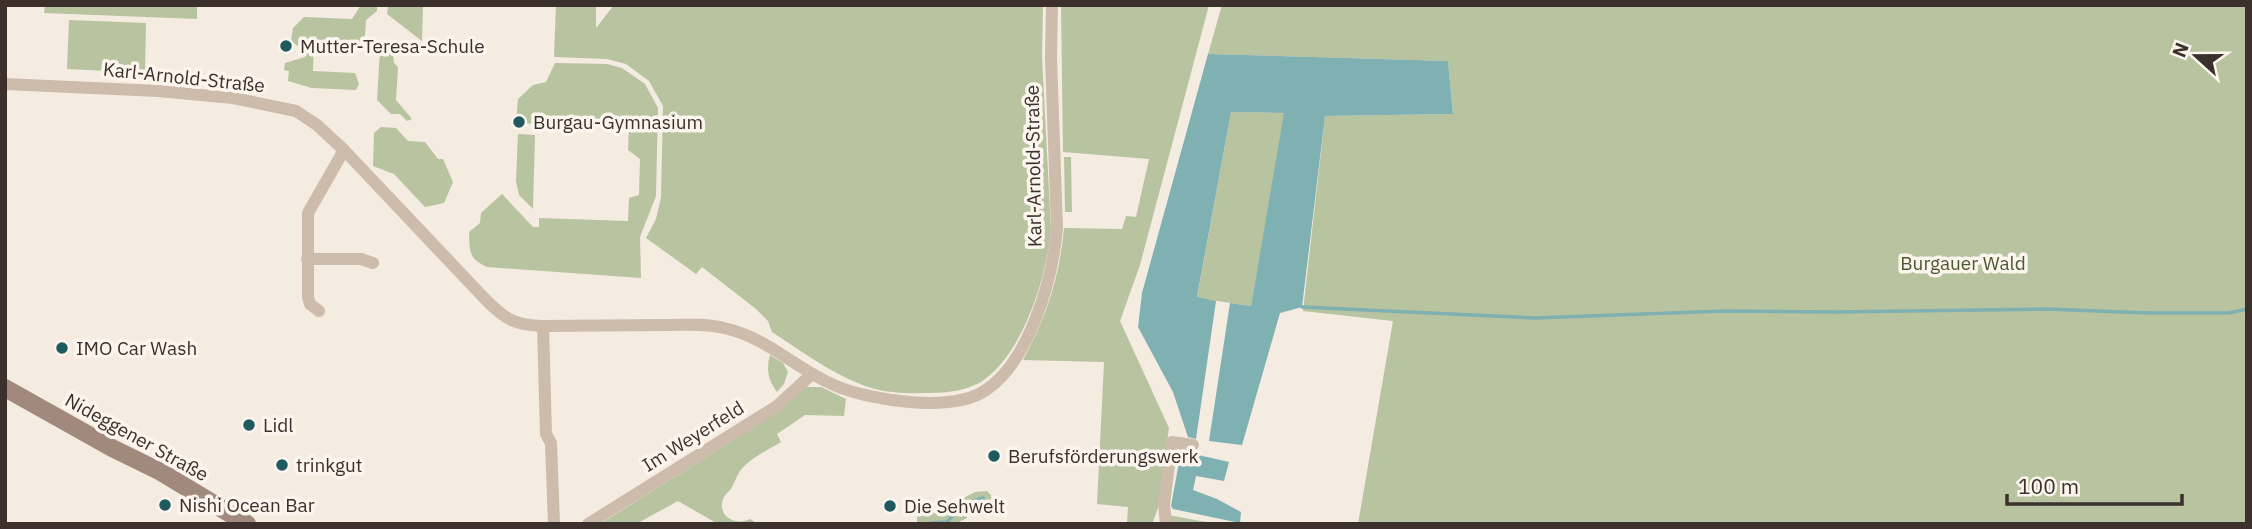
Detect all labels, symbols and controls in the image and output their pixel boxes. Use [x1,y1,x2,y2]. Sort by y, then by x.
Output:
north arrow [2161,21,2231,91]
place label: Mutter-Teresa-Schule [300,34,485,58]
marker: Mutter-Teresa-Schule [278,38,294,54]
text: N [2166,39,2194,61]
street label: Karl-Arnold-Straße [102,57,266,97]
street label: Karl-Arnold-Straße [1020,85,1046,247]
place label: Burgau-Gymnasium [533,110,703,134]
marker: Burgau-Gymnasium [511,114,527,130]
park label: Burgauer Wald [1900,251,2026,275]
place label: IMO Car Wash [76,336,197,360]
marker: IMO Car Wash [54,340,70,356]
street label: Nideggener Straße [61,388,213,486]
street label: Im Weyerfeld [638,395,748,477]
place label: Lidl [263,413,293,437]
marker: Lidl [241,417,257,433]
place label: Berufsförderungswerk [1008,444,1199,468]
marker: Berufsförderungswerk [986,448,1002,464]
place label: trinkgut [296,453,362,477]
marker: trinkgut [274,457,290,473]
scale bar [2007,462,2182,506]
text: 100 m [2018,472,2079,500]
place label: Nishi Ocean Bar [179,493,315,517]
place label: Die Sehwelt [904,494,1005,518]
marker: Nishi Ocean Bar [157,497,173,513]
marker: Die Sehwelt [882,498,898,514]

